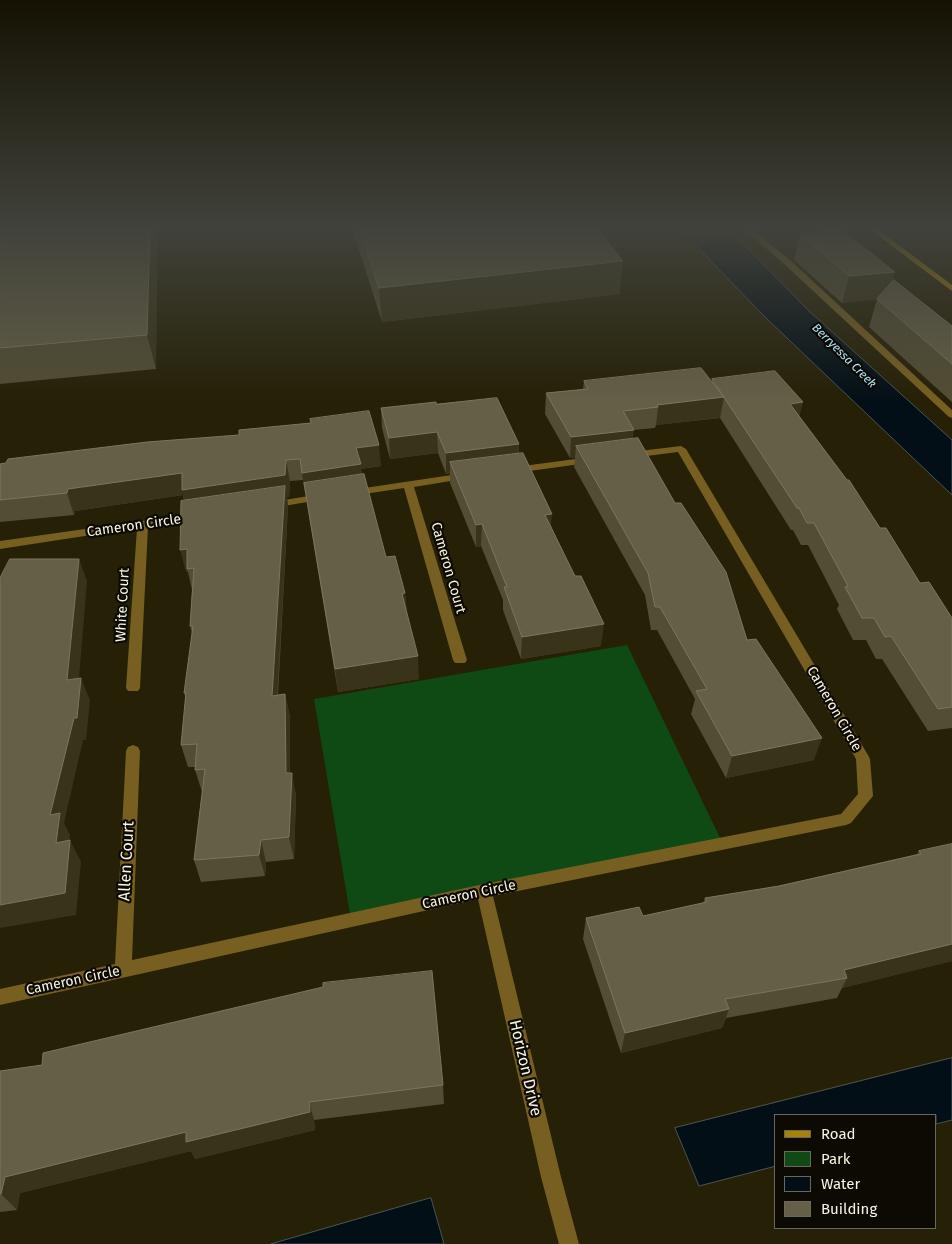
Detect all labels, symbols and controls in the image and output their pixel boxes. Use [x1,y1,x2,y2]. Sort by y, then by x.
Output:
water label: Berryessa Creek [809,321,879,391]
street label: Cameron Circle [86,511,182,541]
street label: Cameron Court [427,520,469,616]
street label: White Court [113,567,133,643]
street label: Cameron Circle [803,664,865,754]
street label: Allen Court [115,821,139,901]
street label: Cameron Circle [421,877,517,913]
street label: Cameron Circle [25,963,121,999]
street label: Horizon Drive [505,1018,545,1118]
legend [774,1114,937,1229]
text: Road [821,1125,856,1143]
text: Park [821,1150,851,1168]
text: Water [821,1175,860,1193]
text: Building [821,1200,877,1218]

